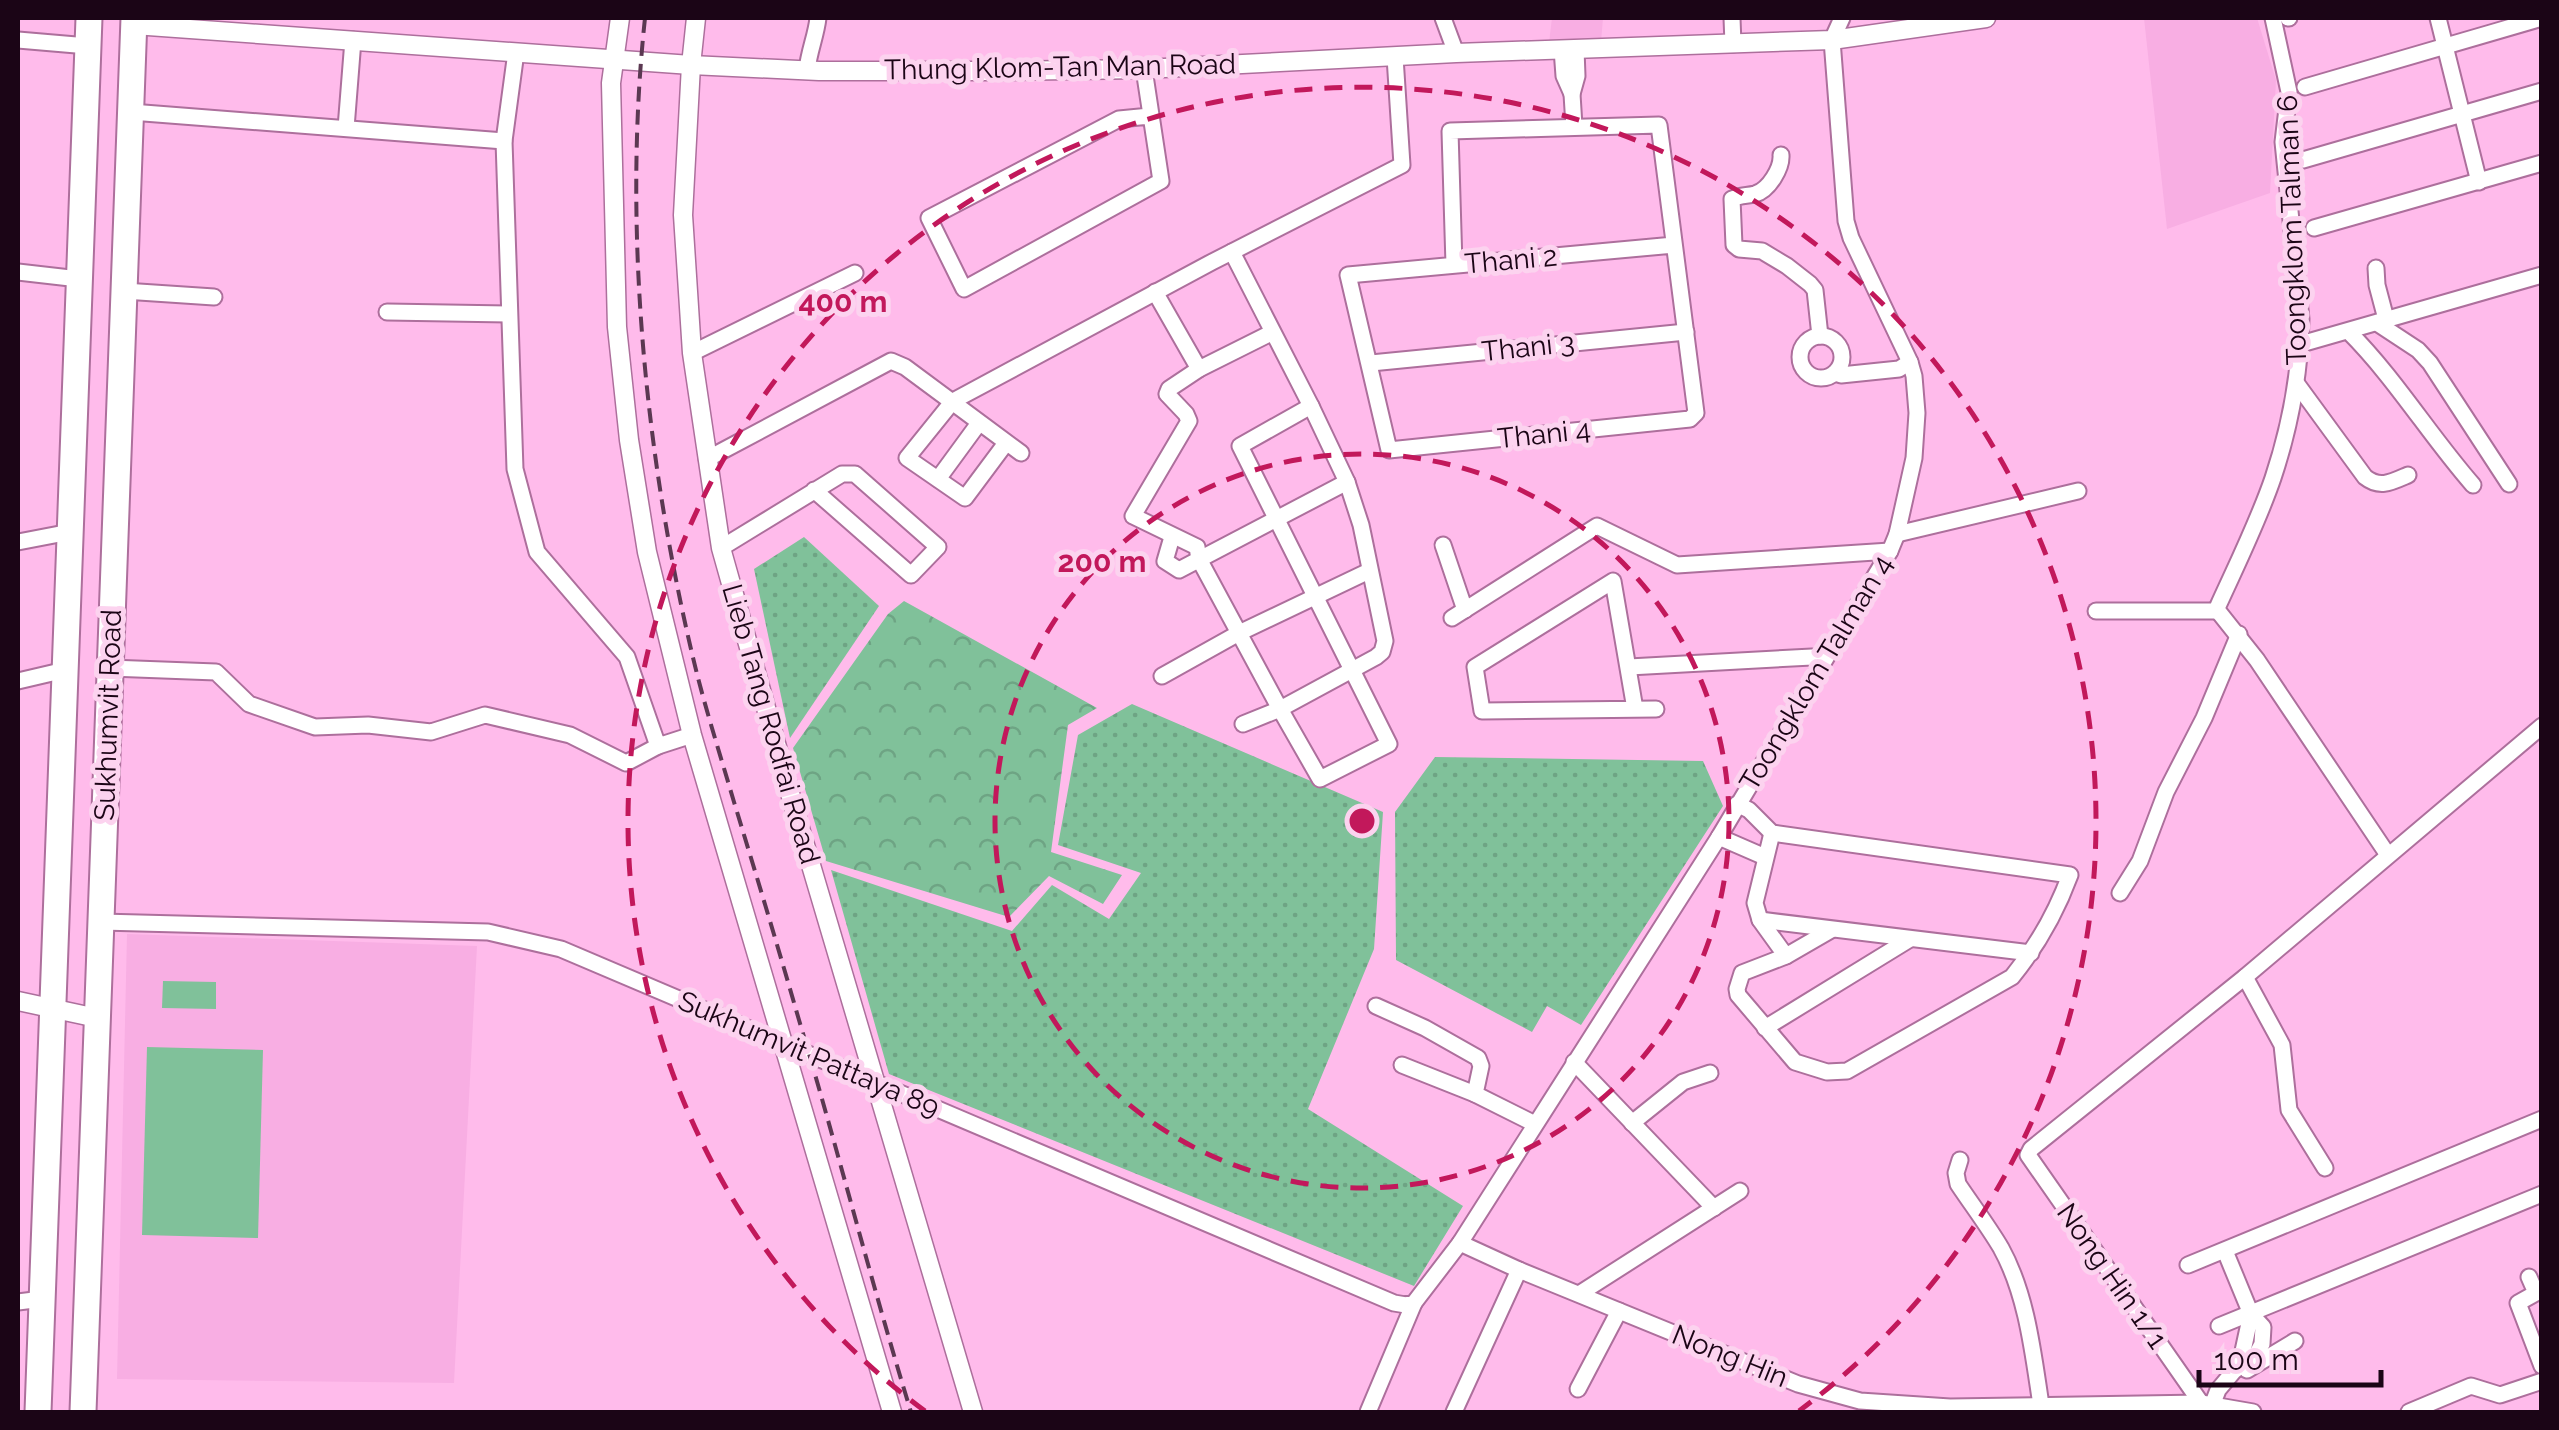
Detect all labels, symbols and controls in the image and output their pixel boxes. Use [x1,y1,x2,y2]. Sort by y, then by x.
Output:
street label: Thung Klom-Tan Man Road [884,47,1236,87]
street label: Toongklom Talman 6 [2271,94,2313,366]
street label: Thani 2 [1463,240,1559,280]
text: 400 m [798,284,888,319]
street label: Thani 3 [1480,326,1576,368]
street label: Thani 4 [1496,413,1592,455]
text: 200 m [1058,544,1146,579]
street label: Toongklom Talman 4 [1733,549,1899,797]
street label: Lieb Tang Rodfai Road [715,580,827,868]
street label: Sukhumvit Road [88,609,128,821]
centre of rings [1344,803,1380,839]
street label: Sukhumvit Pattaya 89 [673,984,945,1124]
street label: Nong Hin 1/1 [2050,1197,2174,1355]
street label: Nong Hin [1667,1318,1793,1394]
scale bar [2199,1325,2382,1387]
text: 100 m [2214,1342,2299,1377]

